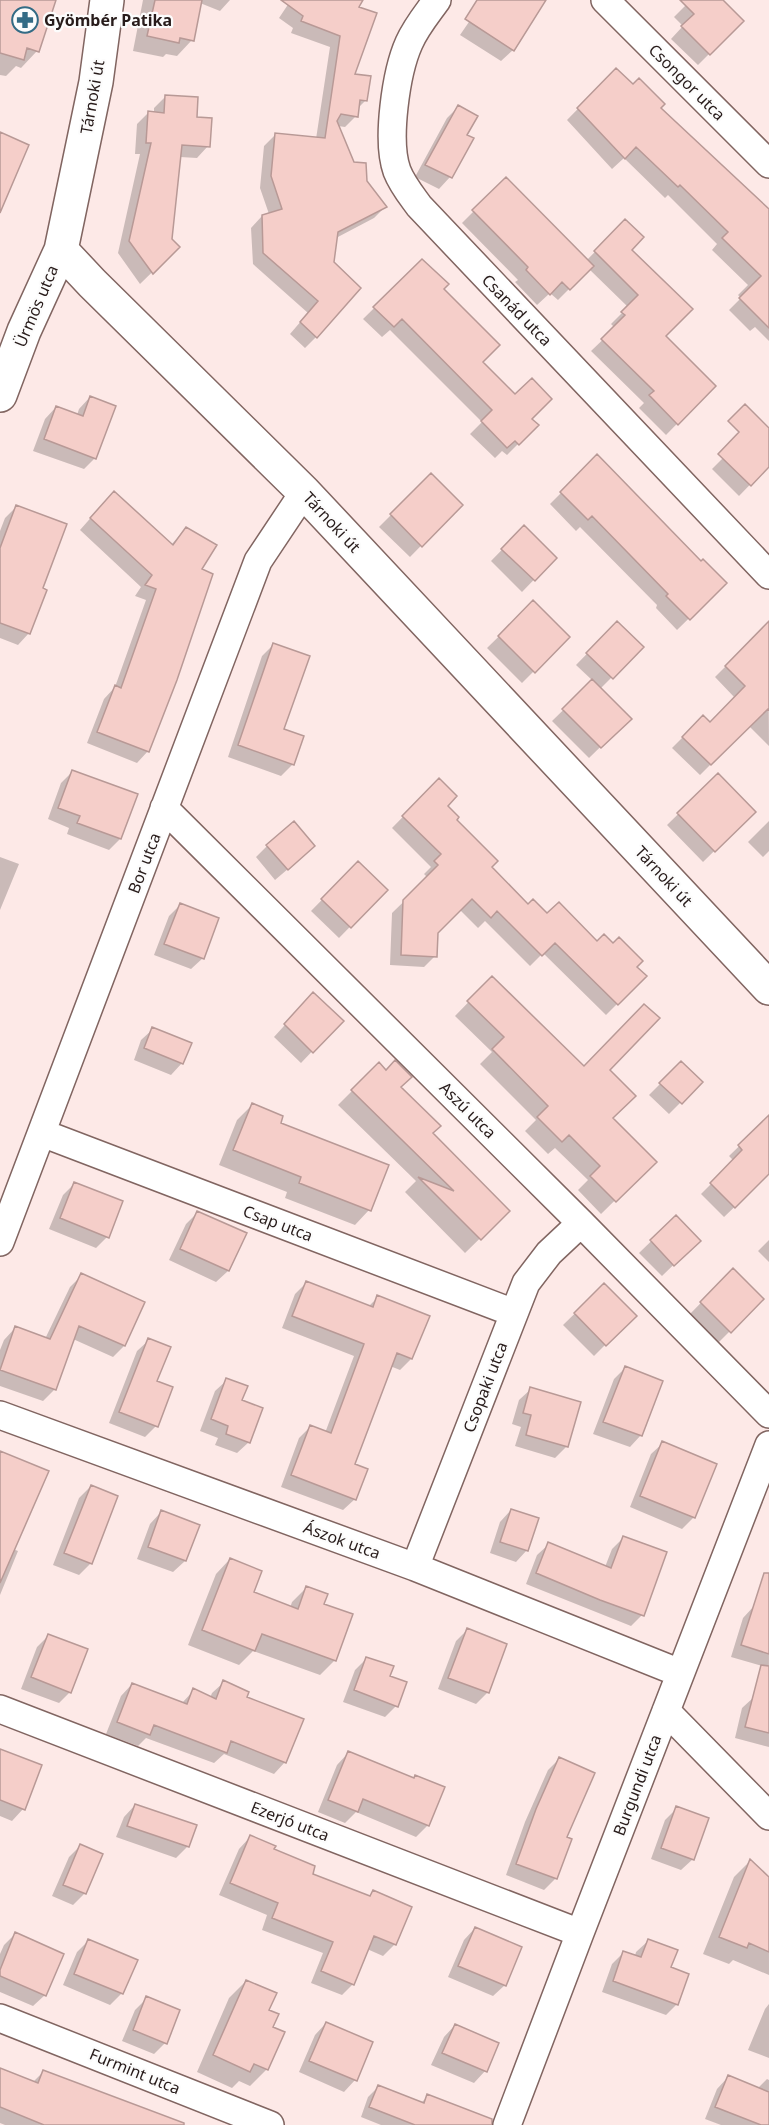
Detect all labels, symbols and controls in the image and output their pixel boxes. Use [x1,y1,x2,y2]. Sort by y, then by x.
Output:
pharmacy icon: Gyömbér Patika [10,5,40,35]
place label: Gyömbér Patika [44,9,172,31]
street label: Csongor utca [644,39,730,125]
street label: Tárnoki út [75,58,109,136]
street label: Ürmös utca [9,262,63,350]
street label: Csanád utca [477,269,557,351]
street label: Tárnoki út [298,487,366,557]
street label: Bor utca [122,830,166,896]
street label: Tárnoki út [630,841,698,911]
street label: Aszú utca [435,1077,501,1143]
street label: Csap utca [240,1200,316,1246]
street label: Csopaki utca [458,1339,512,1435]
street label: Ászok utca [301,1516,383,1564]
street label: Burgundi utca [608,1731,666,1839]
street label: Ezerjó utca [248,1796,332,1846]
street label: Furmint utca [86,2043,184,2099]

